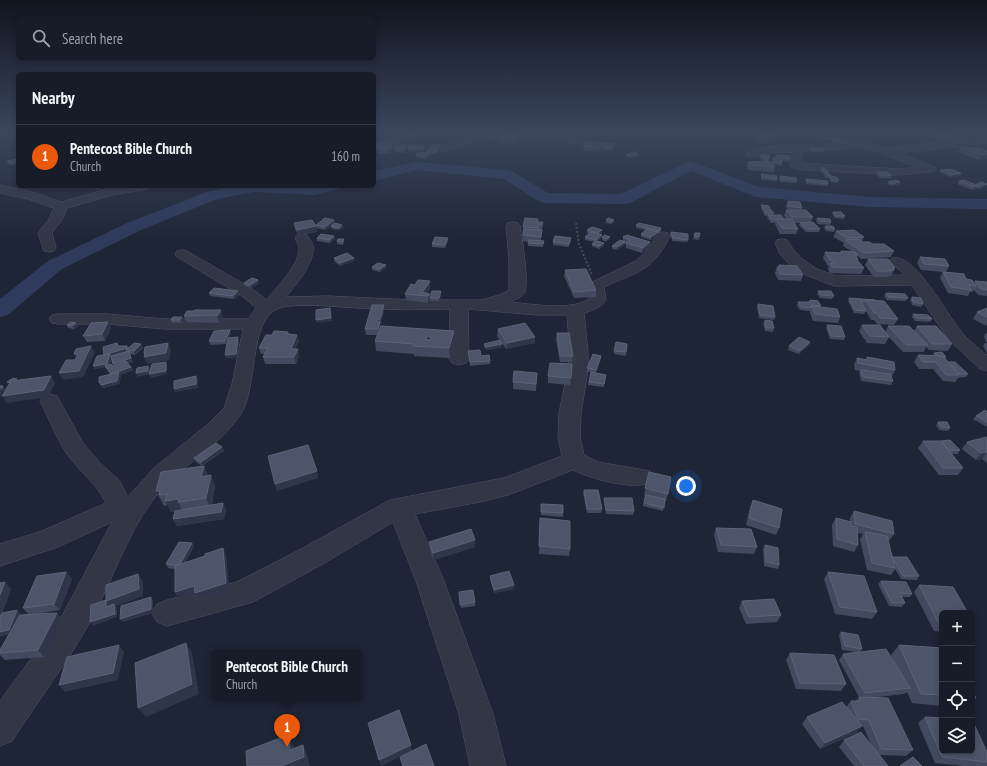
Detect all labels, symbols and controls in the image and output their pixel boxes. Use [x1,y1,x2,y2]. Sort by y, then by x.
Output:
search box [16,16,376,60]
icon: search [30,27,52,49]
text: Search here [62,29,123,48]
text: Nearby [32,87,75,109]
text: Pentecost Bible Church [70,139,192,158]
text: 1 [42,148,48,165]
text: 160 m [331,148,360,165]
text: Church [70,158,101,175]
your location [676,476,696,496]
map controls [939,610,975,754]
button: + [939,610,975,646]
button: − [939,646,975,682]
popup [211,649,363,701]
text: Pentecost Bible Church [226,657,348,676]
text: Church [226,676,257,693]
button: locate [939,682,975,718]
pin: 1 [274,714,300,747]
button: layers [939,718,975,754]

